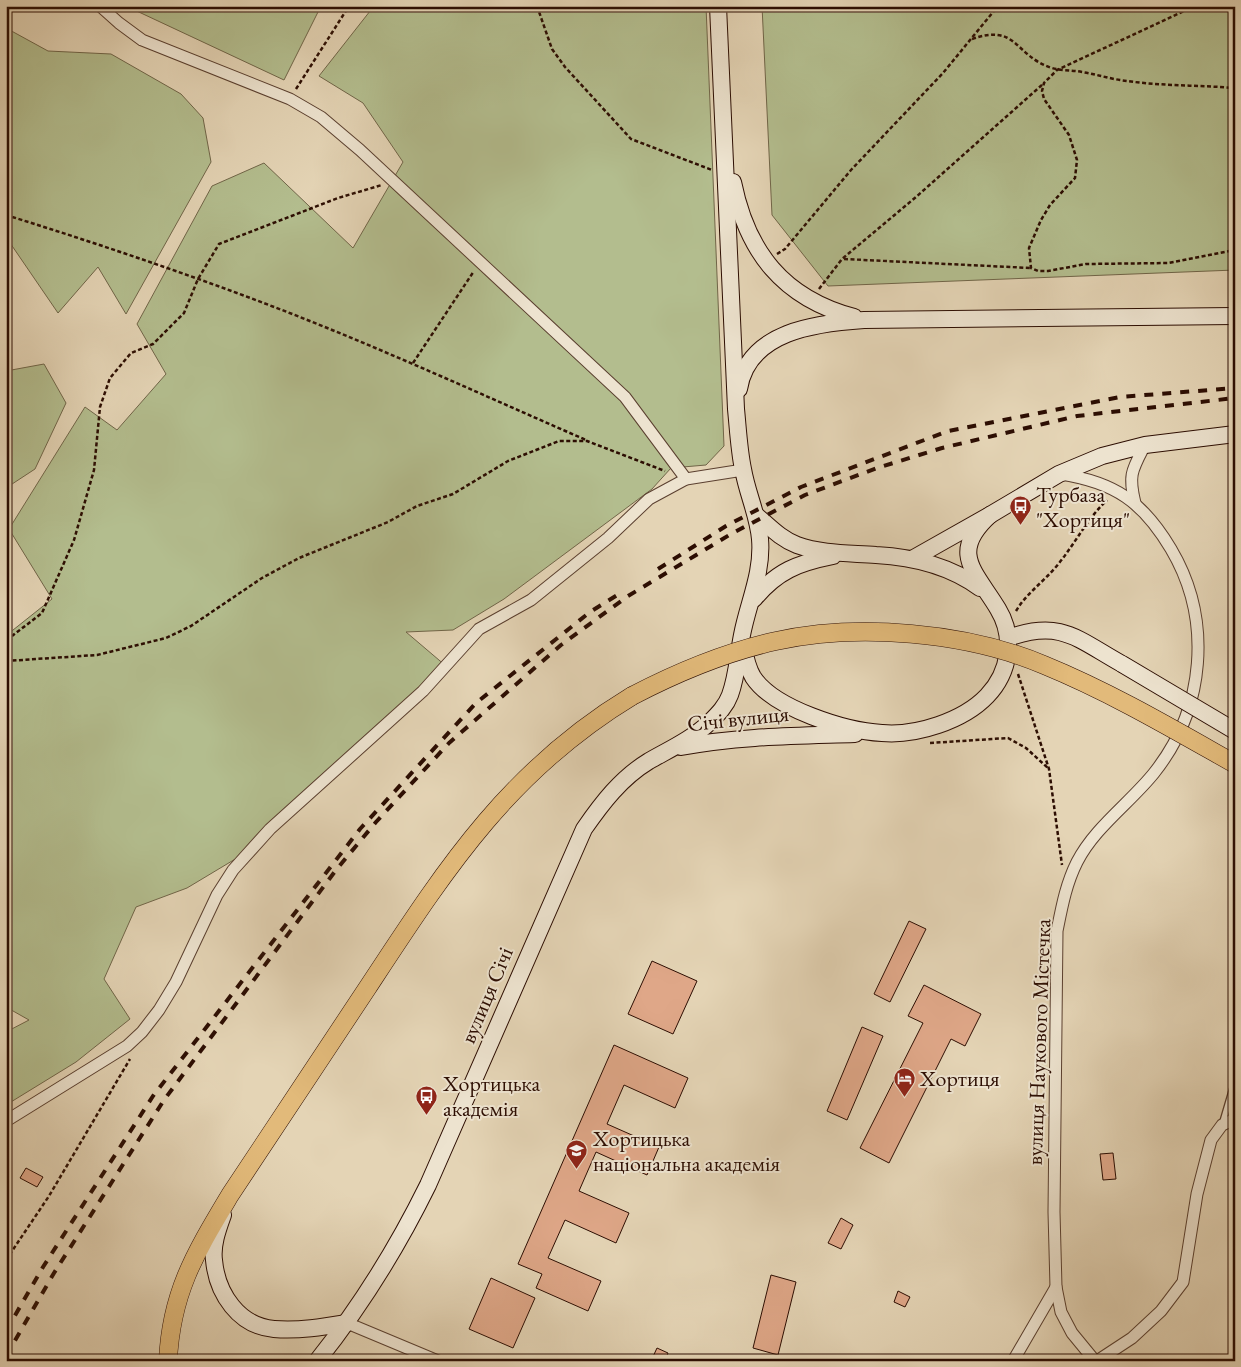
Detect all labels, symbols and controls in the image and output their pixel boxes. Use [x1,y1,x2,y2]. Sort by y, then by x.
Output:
place label: Турбаза "Хортиця" [1036,480,1130,534]
bus stop icon: Турбаза "Хортиця" [1008,495,1032,526]
street label: Січі вулиця [686,699,790,738]
street label: вулиця Наукового Містечка [1020,918,1057,1166]
street label: вулиця Січі [453,943,520,1048]
place label: Хортиця [919,1064,1000,1093]
hotel icon: Хортиця [892,1066,916,1097]
place label: Хортицька академія [442,1069,541,1123]
bus stop icon: Хортицька академія [415,1084,439,1115]
place label: Хортицька національна академія [592,1124,780,1178]
school or university icon: Хортицька національна академія [565,1139,589,1170]

